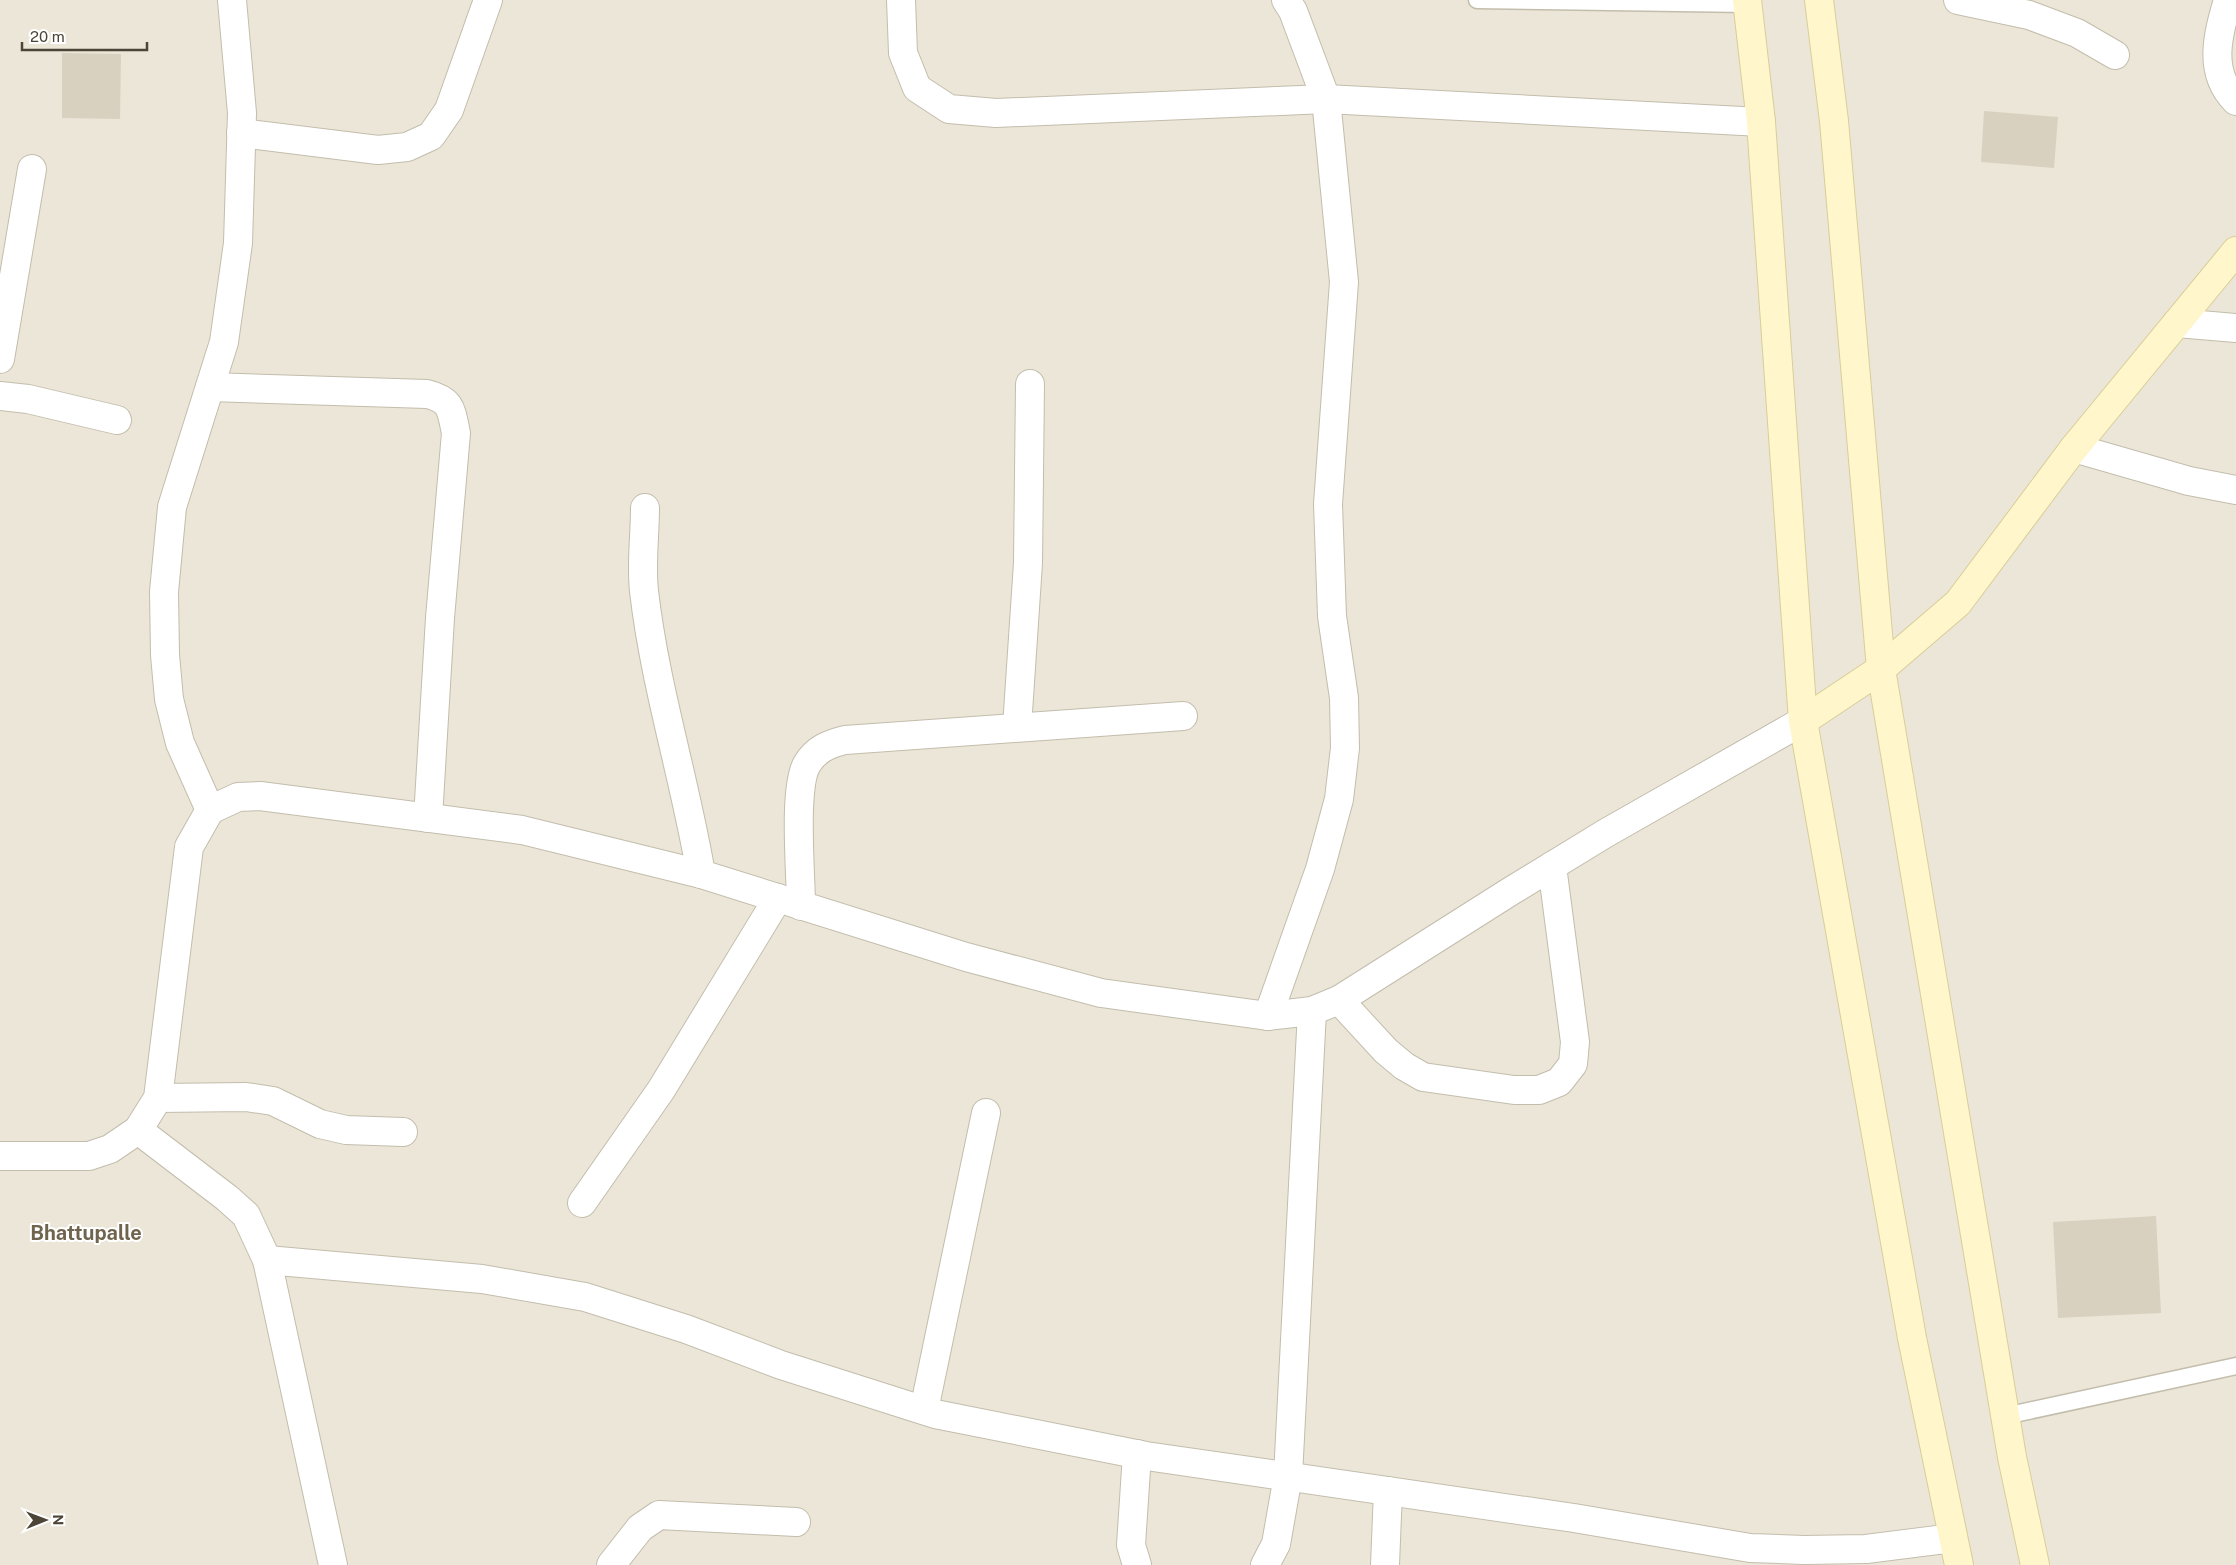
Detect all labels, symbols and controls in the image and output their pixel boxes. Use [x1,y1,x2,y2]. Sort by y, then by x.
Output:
scale bar [22,20,148,52]
text: 20 m [30,28,65,45]
district label: Bhattupalle [30,1221,142,1245]
north arrow [20,1495,70,1545]
text: N [50,1514,66,1525]

